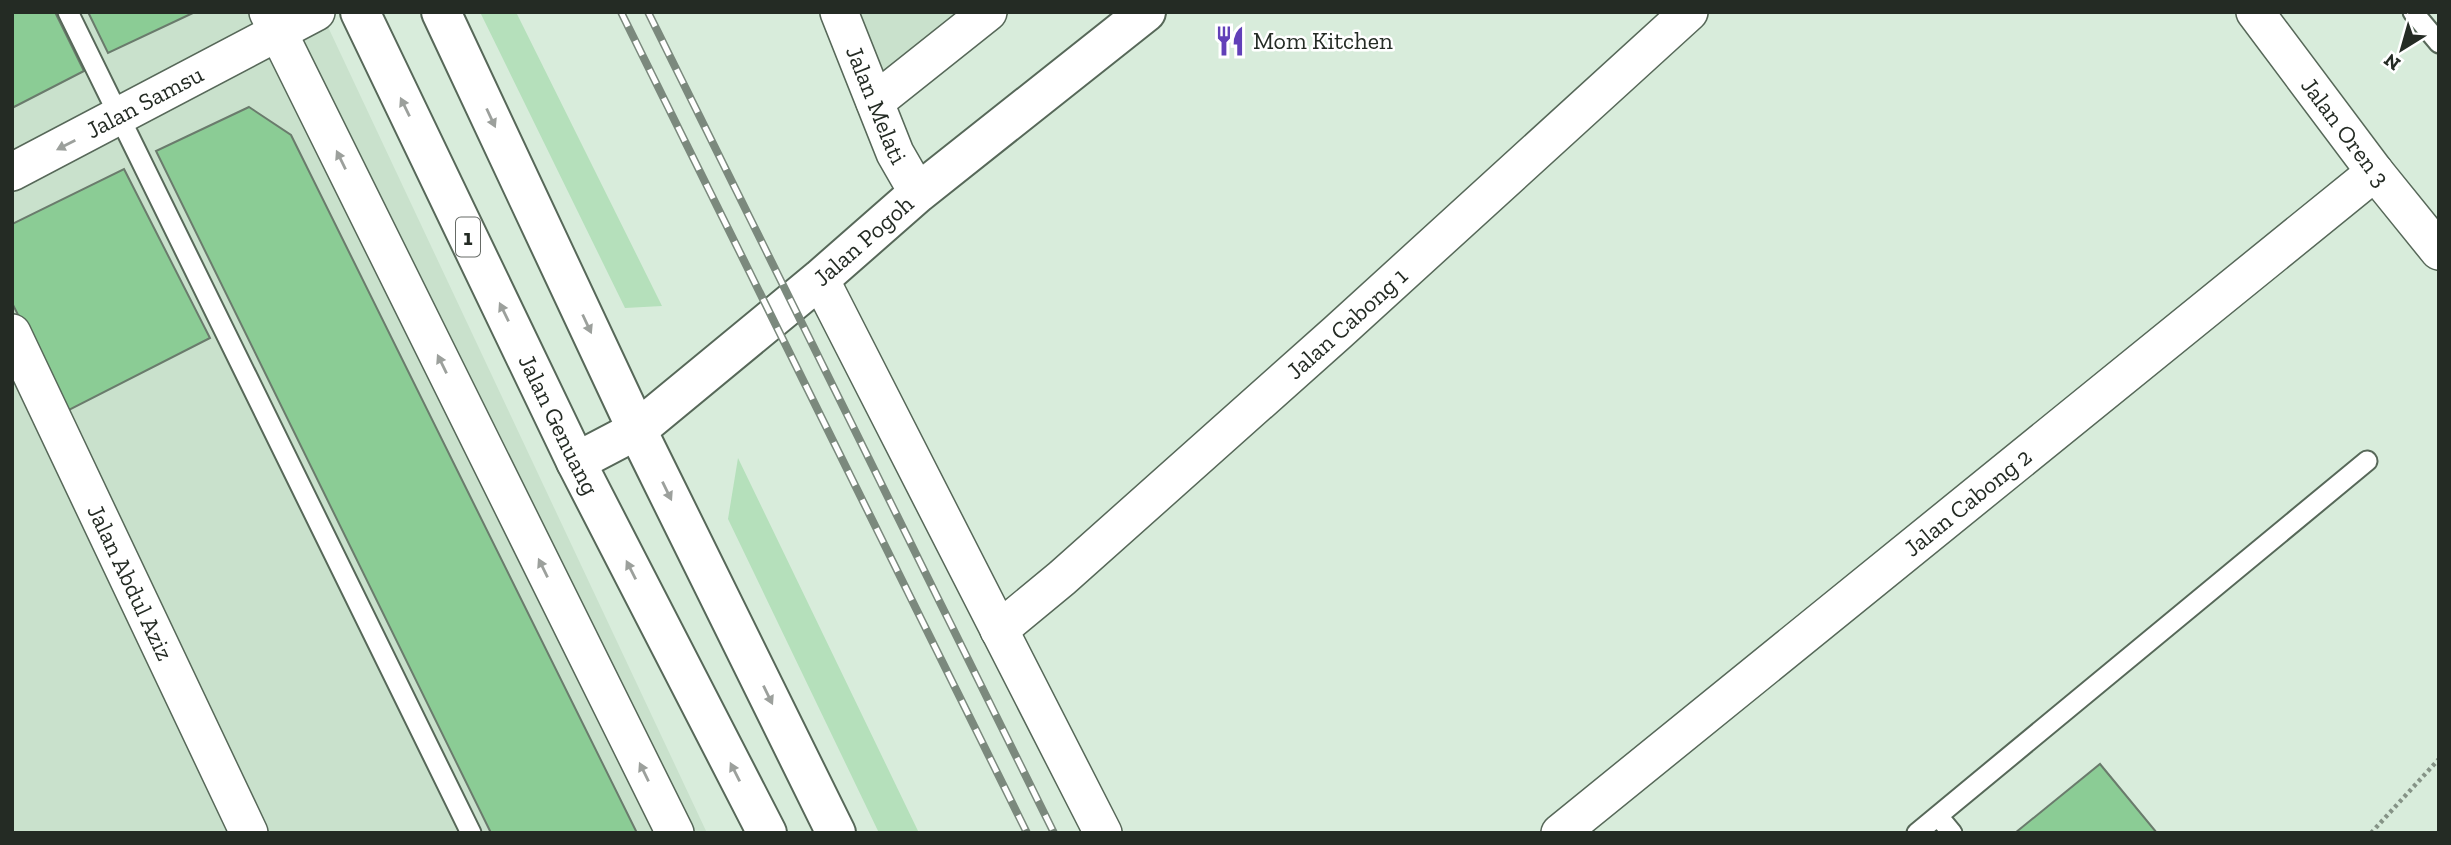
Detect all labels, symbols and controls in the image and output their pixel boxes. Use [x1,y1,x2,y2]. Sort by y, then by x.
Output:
north arrow [2367,14,2437,84]
restaurant icon: Mom Kitchen [1213,24,1247,58]
place label: Mom Kitchen [1253,26,1393,55]
street label: Jalan Melati [840,41,913,169]
text: N [2379,49,2405,76]
street label: Jalan Samsu [81,59,208,144]
street label: Jalan Oren 3 [2295,71,2396,192]
one-way arrow [399,97,411,117]
one-way arrow [485,108,496,128]
one-way arrow [56,139,76,150]
one-way arrow [335,150,347,170]
street label: Jalan Pogoh [807,188,920,292]
road number: 1 [456,218,480,256]
street label: Jalan Cabong 1 [1280,261,1413,385]
one-way arrow [498,302,509,322]
one-way arrow [582,314,593,334]
street label: Jalan Genuang [513,350,605,500]
one-way arrow [437,354,448,374]
street label: Jalan Cabong 2 [1898,441,2037,562]
one-way arrow [662,481,673,501]
street label: Jalan Abdul Aziz [81,500,180,665]
one-way arrow [538,558,549,578]
one-way arrow [626,560,637,580]
one-way arrow [763,685,774,705]
one-way arrow [639,762,650,782]
one-way arrow [730,762,741,782]

